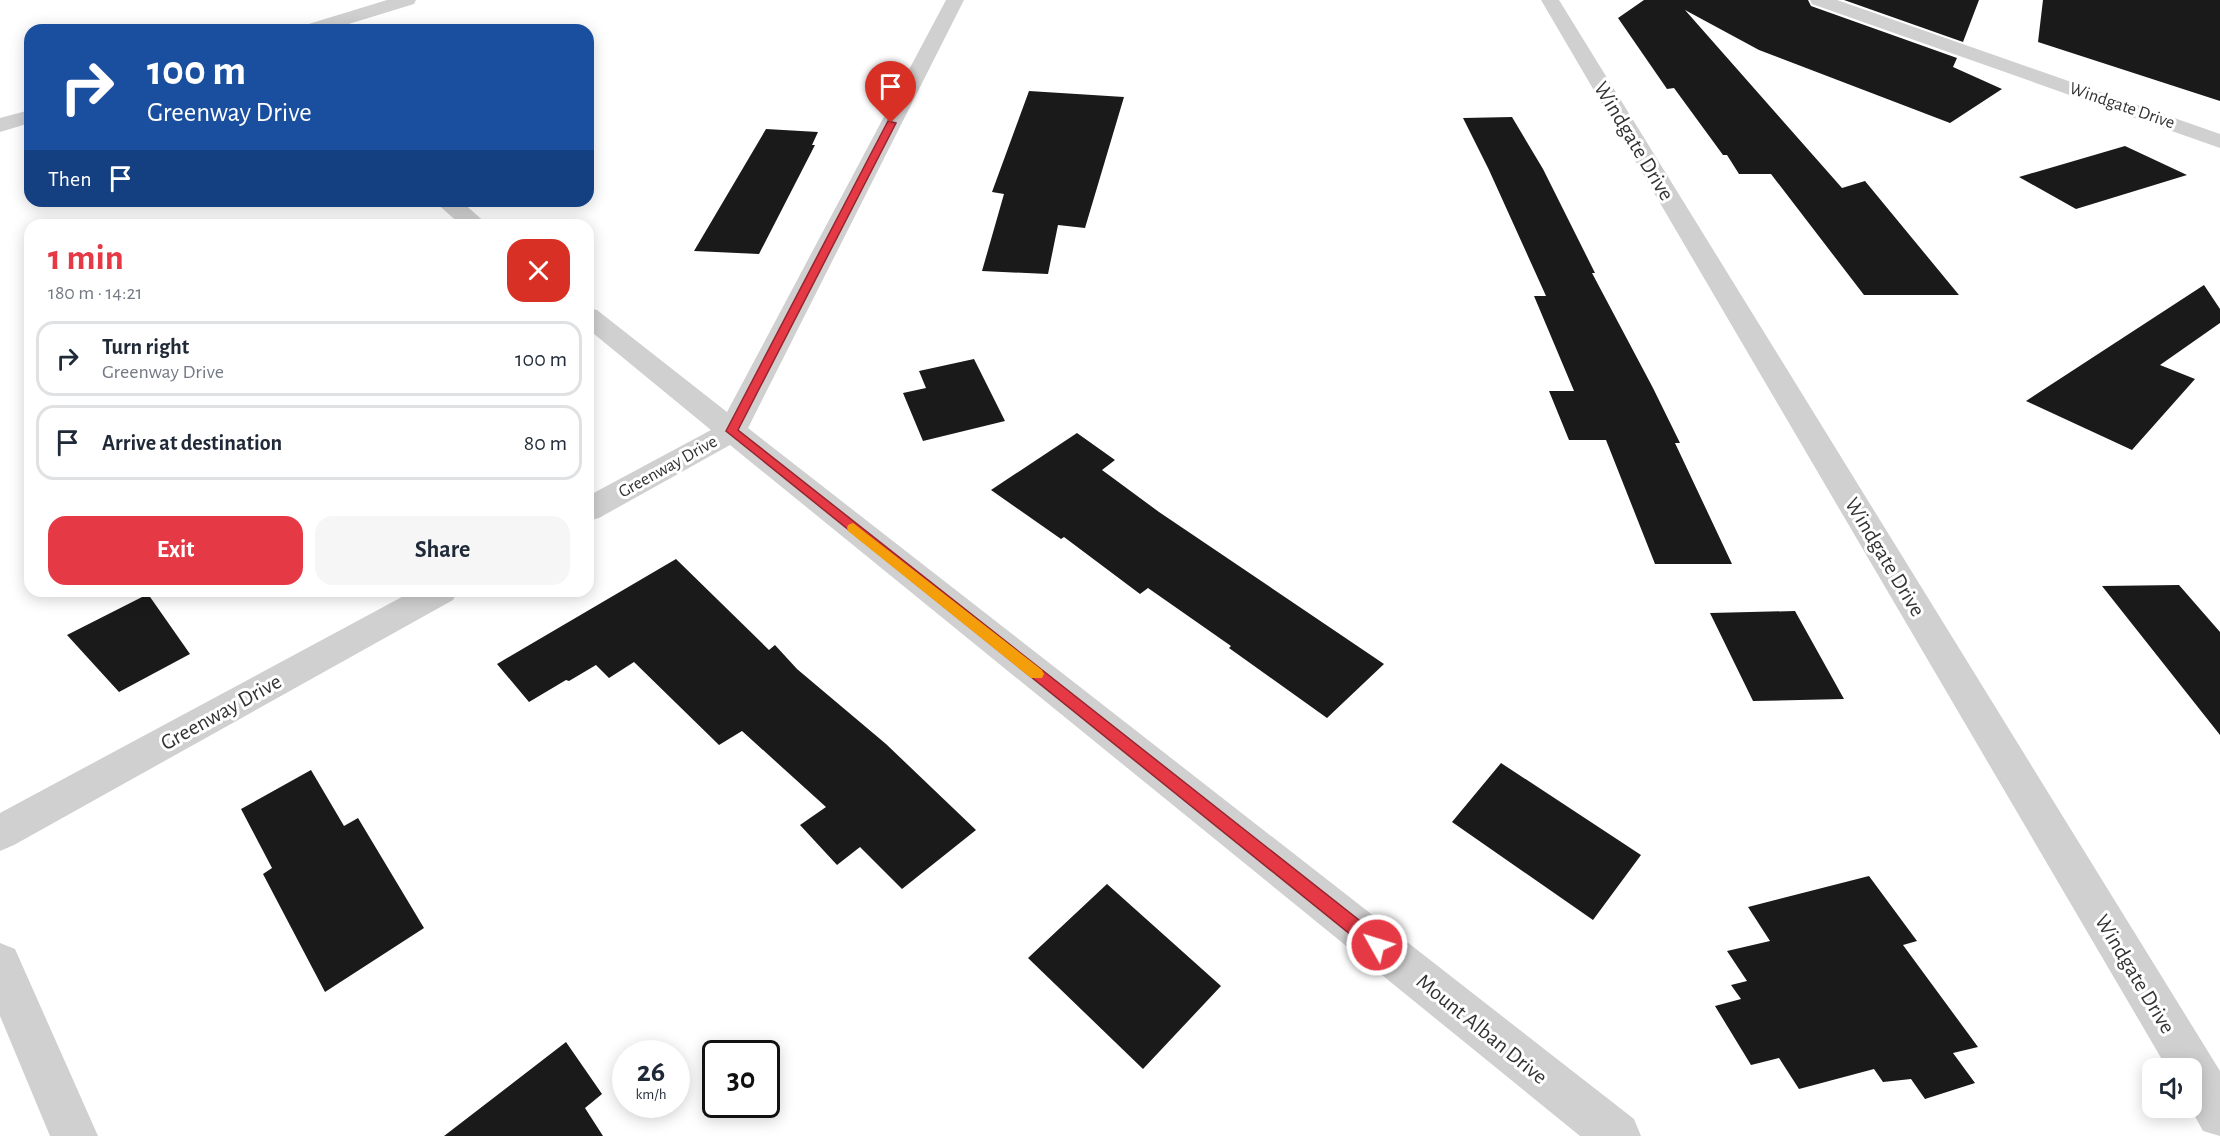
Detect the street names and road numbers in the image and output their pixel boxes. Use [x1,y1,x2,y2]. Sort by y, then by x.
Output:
street label: Windgate Drive [1590,78,1678,204]
street label: Windgate Drive [2067,80,2177,132]
street label: Greenway Drive [616,433,720,501]
street label: Windgate Drive [1841,494,1929,620]
street label: Greenway Drive [157,670,285,754]
street label: Windgate Drive [2091,911,2179,1037]
street label: Mount Alban Drive [1413,970,1551,1088]

